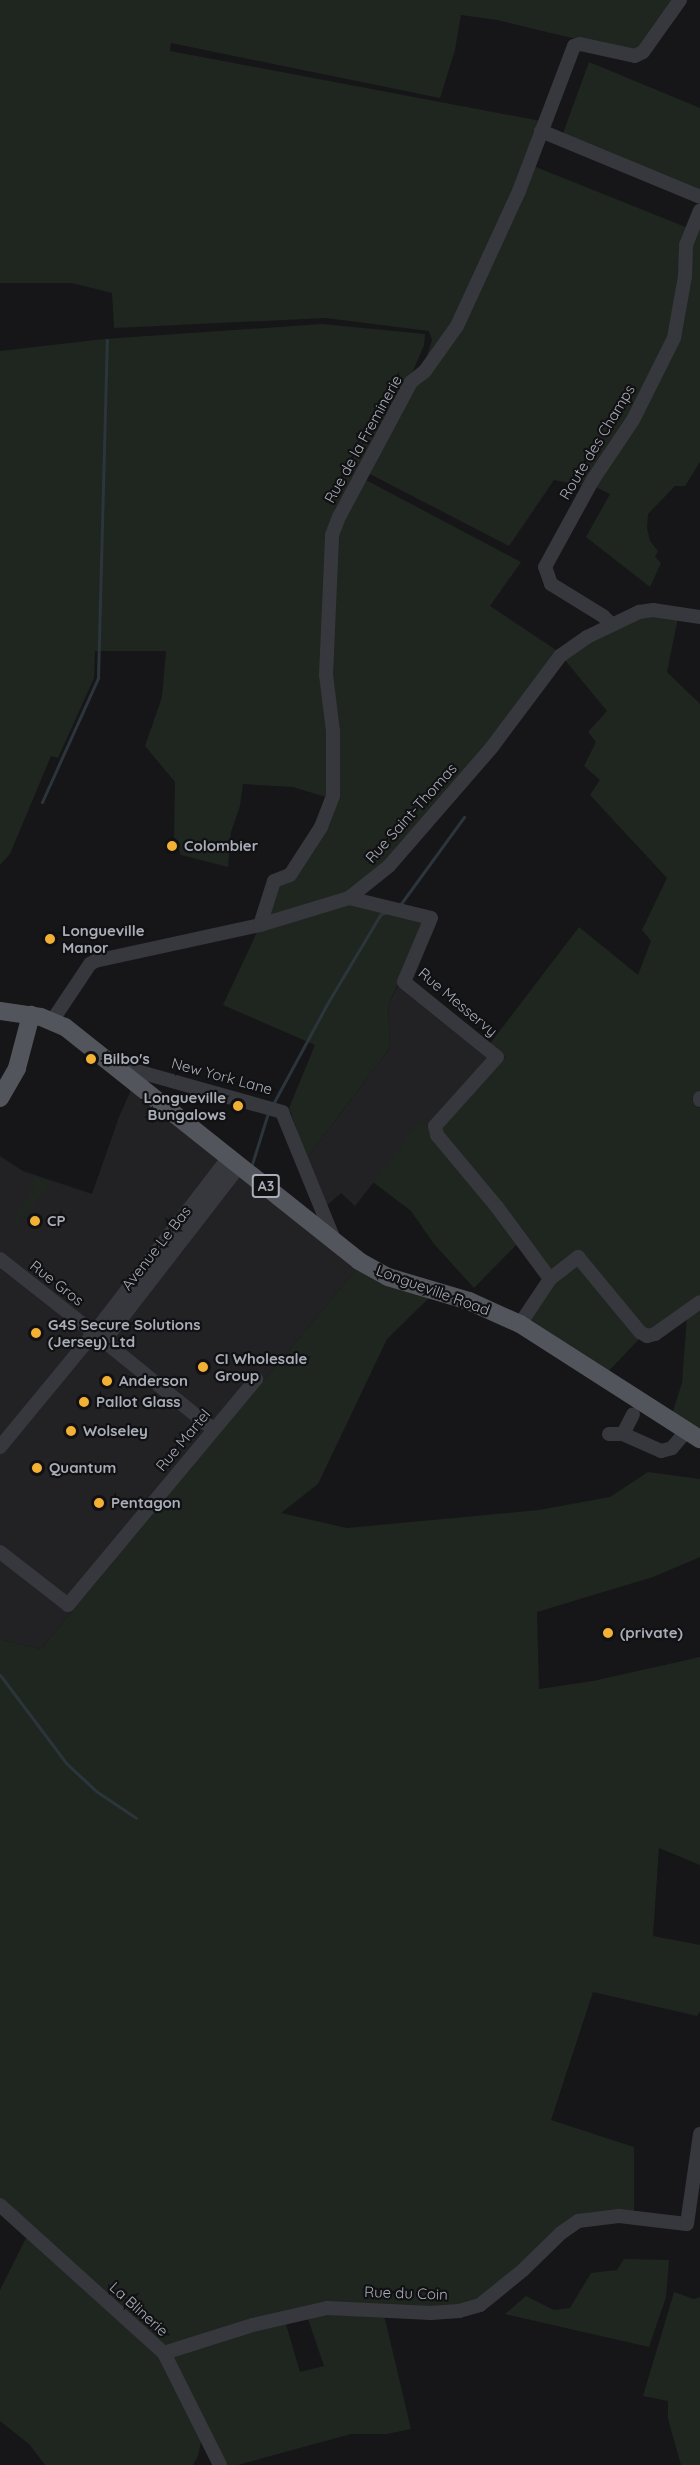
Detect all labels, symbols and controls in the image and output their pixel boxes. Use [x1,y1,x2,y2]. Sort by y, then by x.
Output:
street label: Rue de la Freminerie [320,372,406,506]
street label: Route des Champs [556,381,638,503]
street label: Rue Saint-Thomas [362,759,460,867]
place label: Colombier [184,837,258,855]
marker: Colombier [165,839,179,853]
place label: Longueville Manor [62,921,145,956]
marker: Longueville Manor [43,932,57,946]
street label: Rue Messervy [415,964,501,1040]
place label: Bilbo's [103,1050,150,1068]
marker: Bilbo's [84,1052,98,1066]
street label: New York Lane [170,1054,274,1098]
place label: Longueville Bungalows [143,1088,226,1123]
marker: Longueville Bungalows [231,1099,245,1113]
road number: A3 [251,1175,281,1197]
street label: Avenue Le Bas [118,1202,194,1294]
place label: CP [47,1212,65,1230]
marker: CP [28,1214,42,1228]
street label: Rue Gros [27,1257,87,1309]
street label: Longueville Road [374,1261,492,1319]
place label: G4S Secure Solutions (Jersey) Ltd [48,1315,200,1350]
marker: G4S Secure Solutions (Jersey) Ltd [29,1326,43,1340]
place label: CI Wholesale Group [215,1349,307,1384]
marker: CI Wholesale Group [196,1360,210,1374]
place label: Anderson [119,1372,188,1390]
marker: Anderson [100,1374,114,1388]
place label: Pallot Glass [96,1393,180,1411]
marker: Pallot Glass [77,1395,91,1409]
street label: Rue Martel [152,1405,214,1475]
place label: Wolseley [83,1422,148,1440]
marker: Wolseley [64,1424,78,1438]
place label: Quantum [49,1459,116,1477]
marker: Quantum [30,1461,44,1475]
place label: Pentagon [111,1494,181,1512]
marker: Pentagon [92,1496,106,1510]
place label: (private) [620,1624,683,1642]
marker: (private) [601,1626,615,1640]
street label: La Blinerie [106,2278,172,2340]
street label: Rue du Coin [364,2283,448,2303]

